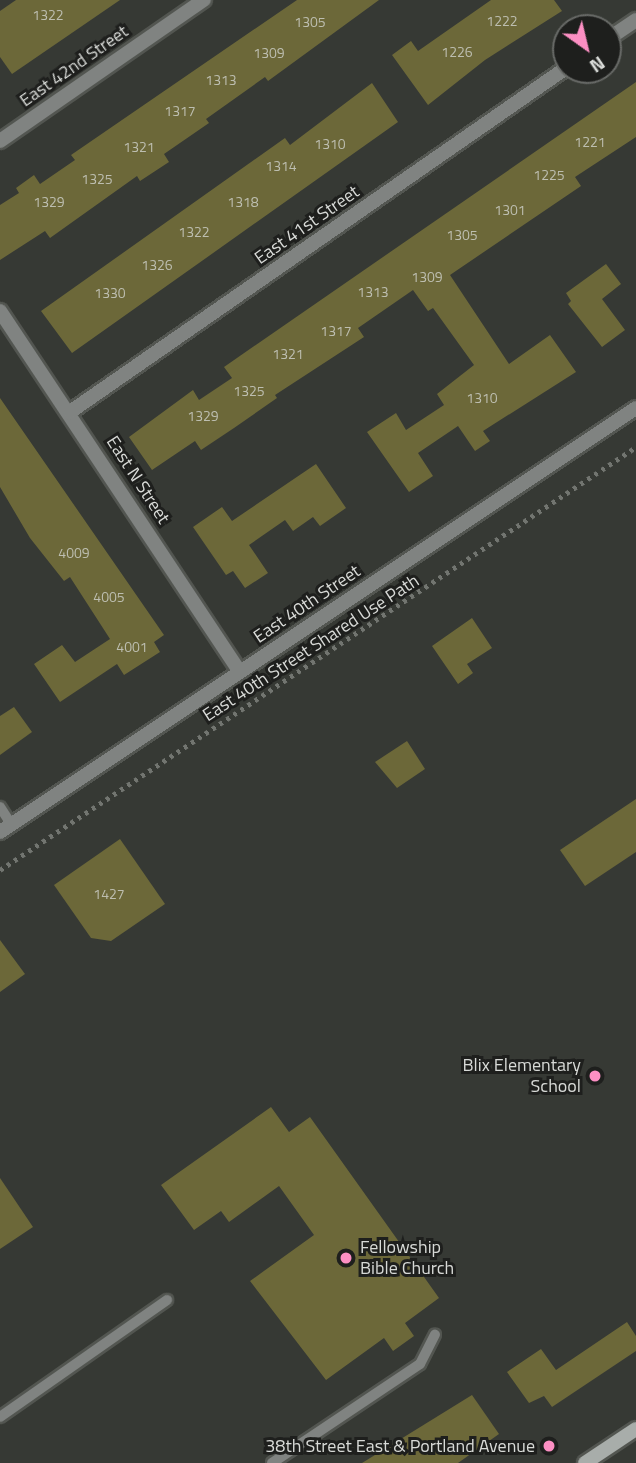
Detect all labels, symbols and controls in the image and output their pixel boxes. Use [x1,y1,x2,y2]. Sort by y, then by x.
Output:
house number: 1322 [32,7,64,23]
house number: 1222 [486,13,518,29]
house number: 1305 [294,14,326,30]
north arrow [552,14,622,84]
street label: East 42nd Street [16,21,132,111]
house number: 1226 [441,44,473,60]
house number: 1309 [253,45,285,61]
text: N [584,49,611,81]
house number: 1313 [205,72,237,88]
house number: 1317 [164,103,196,119]
house number: 1221 [574,134,606,150]
house number: 1310 [314,136,346,152]
house number: 1321 [123,139,155,155]
house number: 1314 [265,158,297,174]
house number: 1225 [533,167,565,183]
house number: 1325 [81,171,113,187]
street label: East 41st Street [250,181,364,269]
house number: 1329 [33,194,65,210]
house number: 1318 [227,194,259,210]
house number: 1301 [494,202,526,218]
house number: 1322 [178,224,210,240]
house number: 1305 [446,227,478,243]
house number: 1326 [141,257,173,273]
house number: 1309 [411,269,443,285]
house number: 1313 [357,284,389,300]
house number: 1330 [94,285,126,301]
house number: 1317 [320,323,352,339]
house number: 1321 [272,346,304,362]
house number: 1325 [233,383,265,399]
house number: 1310 [466,390,498,406]
house number: 1329 [187,408,219,424]
street label: East N Street [102,432,174,528]
house number: 4009 [58,545,90,561]
street label: East 40th Street [250,560,364,648]
street label: East 40th Street Shared Use Path [199,570,423,726]
house number: 4005 [93,589,125,605]
house number: 4001 [116,639,148,655]
house number: 1427 [93,886,125,902]
place label: Blix Elementary School [463,1055,581,1098]
marker: Blix Elementary School [587,1068,603,1084]
place label: Fellowship Bible Church [360,1237,454,1280]
marker: Fellowship Bible Church [338,1250,354,1266]
place label: 38th Street East & Portland Avenue [265,1435,535,1457]
marker: 38th Street East & Portland Avenue [541,1438,557,1454]

